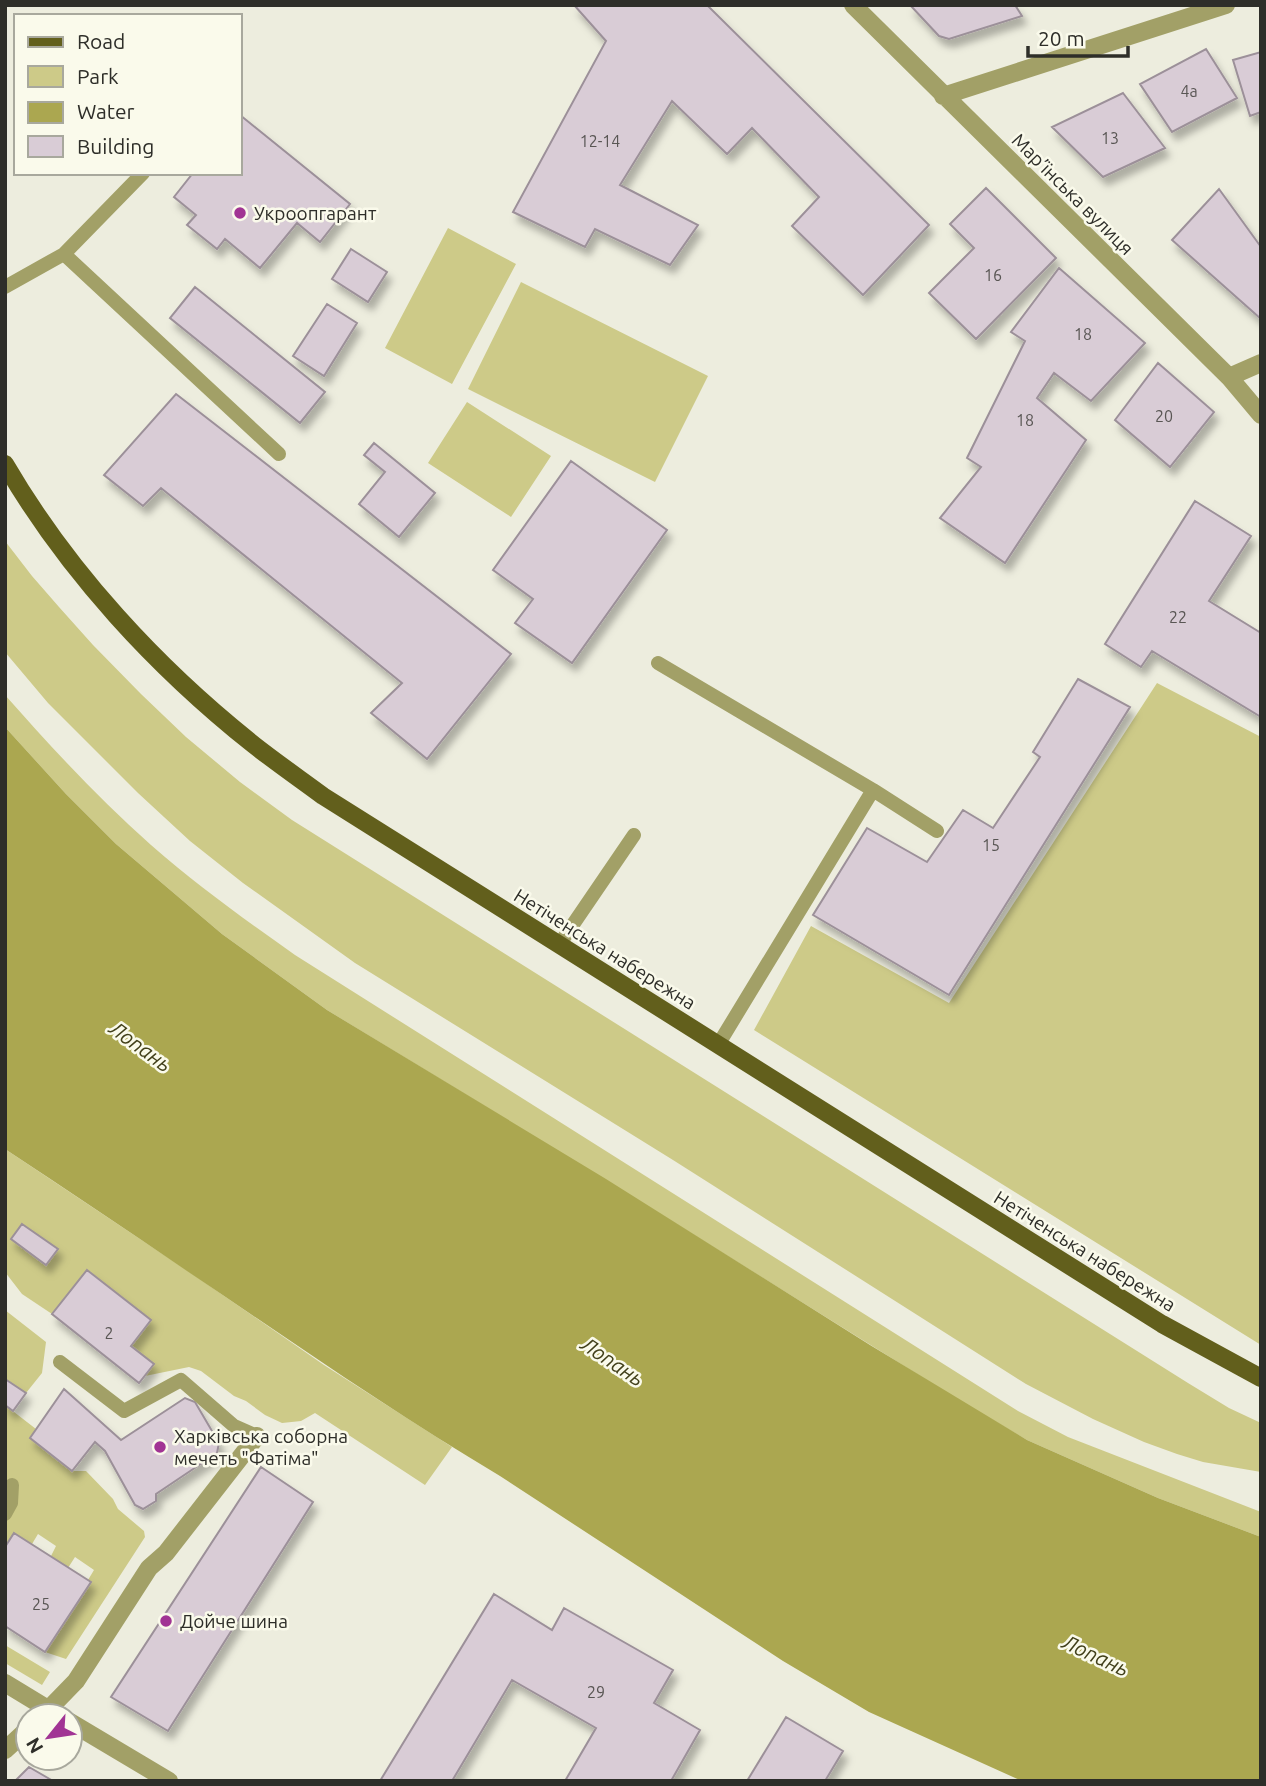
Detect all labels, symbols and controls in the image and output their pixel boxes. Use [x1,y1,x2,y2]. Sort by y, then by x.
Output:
legend [14,14,242,175]
scale bar [1028,14,1128,58]
text: 20 m [1038,26,1085,50]
text: Road [77,29,125,53]
text: Park [77,64,119,88]
house number: 4а [1180,82,1198,100]
text: Water [77,99,135,123]
street label: Мар’їнська вулиця [1008,129,1138,259]
house number: 13 [1101,129,1119,147]
house number: 12-14 [580,132,620,150]
text: Building [77,134,154,158]
place label: Укроопгарант [254,202,377,224]
marker: Укроопгарант [232,205,248,221]
house number: 16 [984,266,1002,284]
house number: 18 [1074,325,1092,343]
house number: 20 [1155,407,1173,425]
house number: 18 [1016,411,1034,429]
house number: 22 [1169,608,1187,626]
house number: 15 [982,836,1000,854]
street label: Нетіченська набережна [510,884,700,1014]
water label: Лопань [105,1015,177,1076]
street label: Нетіченська набережна [990,1186,1180,1316]
house number: 2 [104,1324,114,1342]
water label: Лопань [576,1331,649,1391]
place label: Харківська соборна мечеть "Фатіма" [174,1425,348,1469]
marker: Харківська соборна мечеть "Фатіма" [152,1439,168,1455]
house number: 25 [32,1595,50,1613]
place label: Дойче шина [180,1610,288,1632]
marker: Дойче шина [158,1613,174,1629]
water label: Лопань [1058,1629,1133,1681]
house number: 29 [587,1683,605,1701]
north arrow [14,1702,84,1772]
text: N [21,1734,47,1757]

